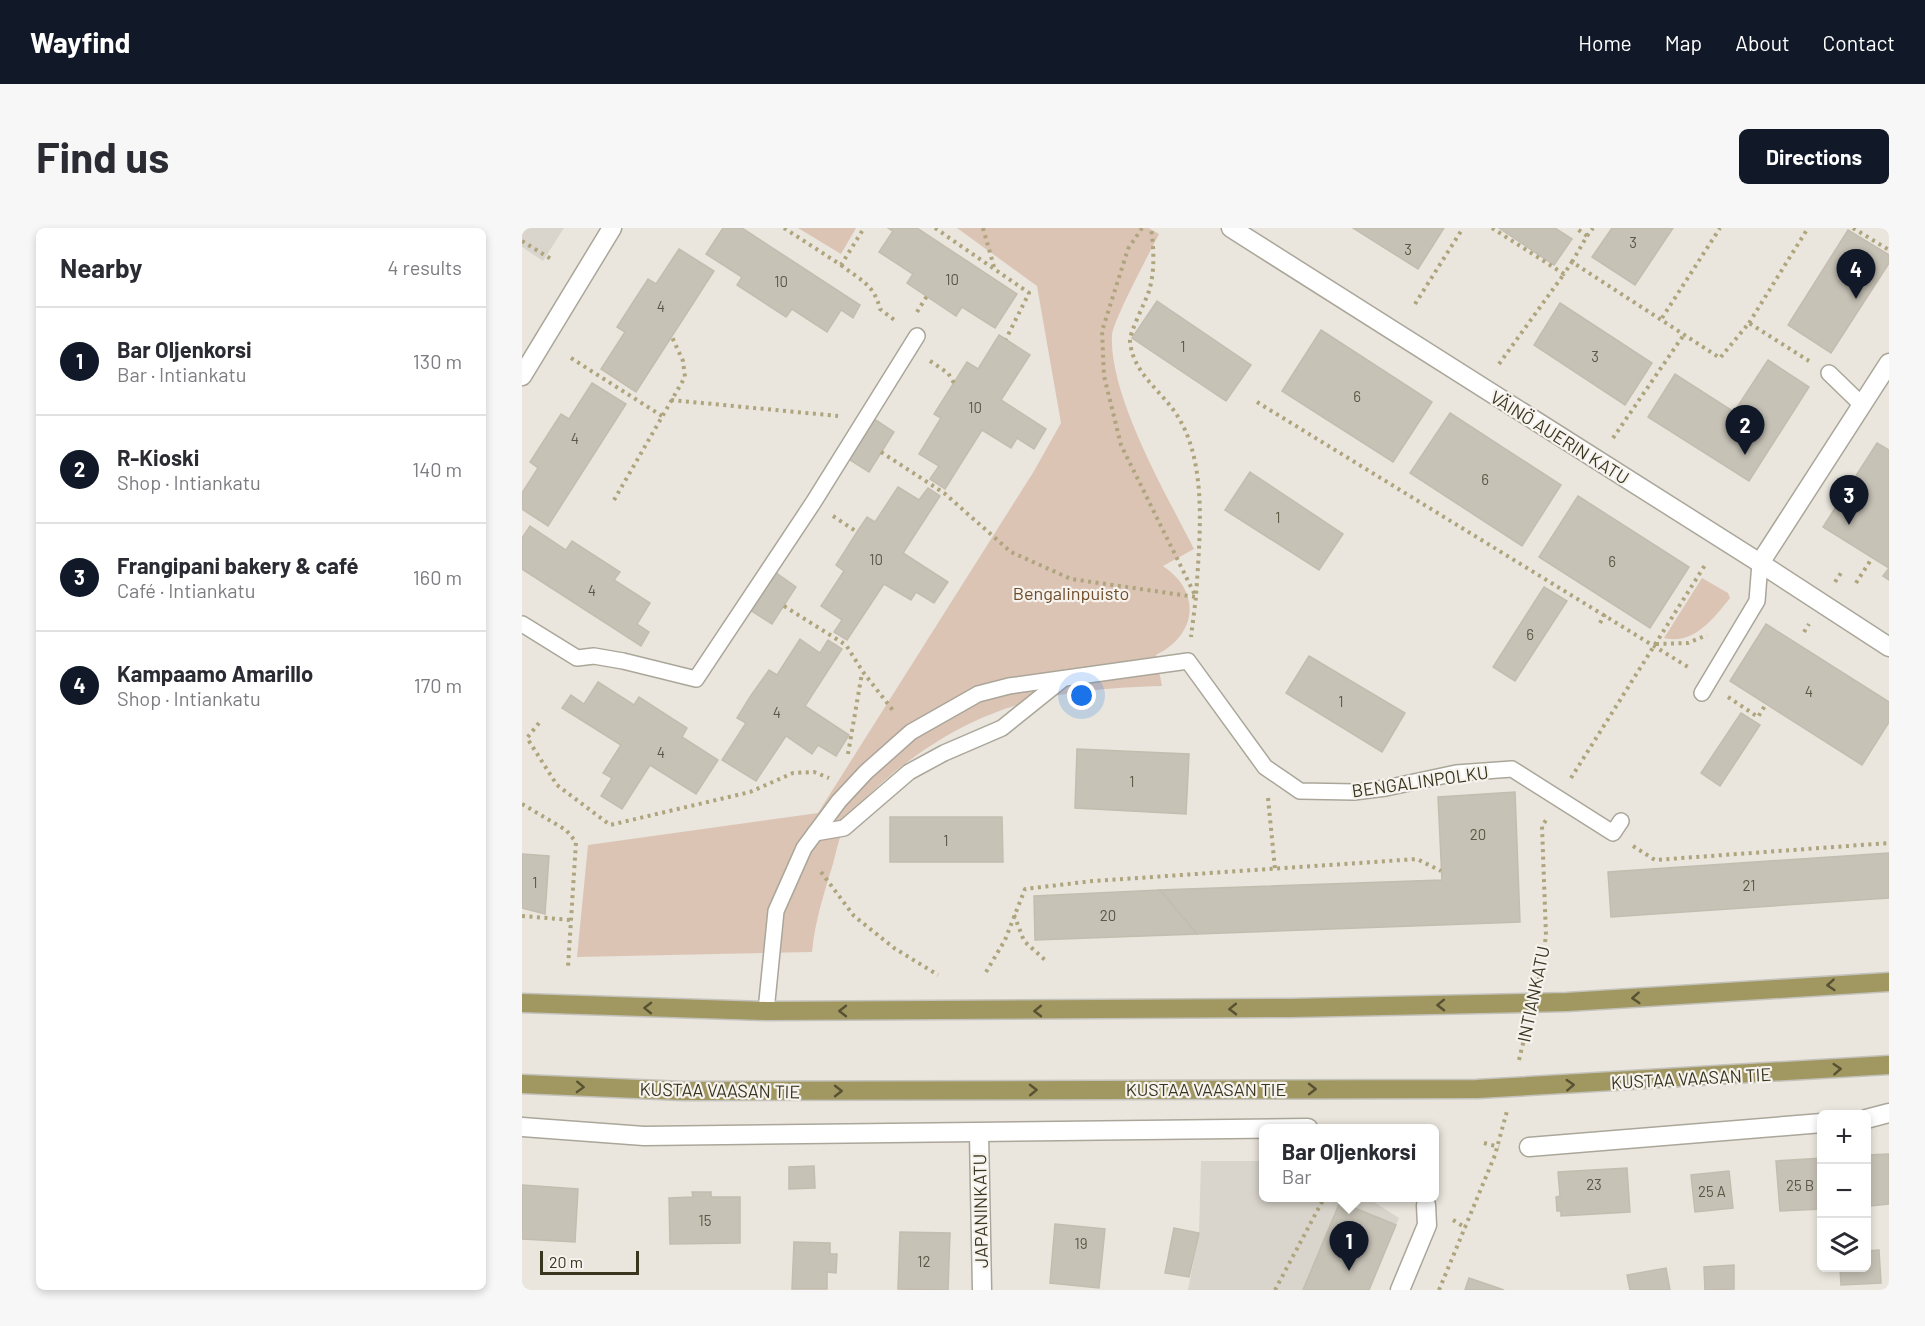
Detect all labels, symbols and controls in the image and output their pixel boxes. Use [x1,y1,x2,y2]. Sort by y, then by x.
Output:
text: Wayfind [30,25,130,59]
text: Home [1578,30,1632,55]
text: Map [1665,30,1702,55]
text: About [1735,30,1790,55]
text: Contact [1823,30,1895,55]
button: Directions [1739,129,1889,184]
text: Find us [36,131,169,181]
house number: 3 [1629,233,1637,251]
house number: 3 [1404,240,1412,258]
pin: 4 [1836,250,1876,299]
text: Nearby [60,252,142,283]
text: 4 results [387,255,462,279]
house number: 10 [945,270,959,288]
house number: 10 [774,272,788,290]
house number: 4 [657,297,665,315]
text: Bar Oljenkorsi [117,336,252,362]
house number: 1 [1180,337,1186,355]
house number: 3 [1591,347,1599,365]
text: 1 [76,349,83,373]
text: 130 m [413,349,462,373]
text: Bar · Intiankatu [117,362,246,386]
street label: VÄINÖ AUERIN KATU [1487,385,1633,489]
house number: 6 [1353,387,1361,405]
house number: 10 [968,398,982,416]
pin: 2 [1726,406,1764,455]
house number: 4 [571,429,579,447]
text: R-Kioski [117,444,199,470]
text: 2 [74,457,85,481]
text: 140 m [412,457,462,481]
text: Shop · Intiankatu [117,470,261,494]
house number: 6 [1481,470,1489,488]
pin: 3 [1830,476,1868,525]
house number: 1 [1275,508,1281,526]
house number: 10 [869,550,883,568]
text: Frangipani bakery & café [117,552,358,578]
house number: 6 [1608,552,1616,570]
text: 3 [74,565,85,589]
text: 160 m [413,565,462,589]
text: Café · Intiankatu [117,578,255,602]
house number: 4 [588,581,596,599]
park label: Bengalinpuisto [1013,582,1129,604]
house number: 6 [1526,625,1534,643]
text: Kampaamo Amarillo [117,660,313,686]
text: 4 [73,673,86,697]
text: 170 m [414,673,462,697]
your location [1067,681,1096,710]
house number: 4 [1805,682,1813,700]
text: Shop · Intiankatu [117,686,261,710]
house number: 1 [1338,692,1344,710]
house number: 4 [773,703,781,721]
house number: 4 [657,743,665,761]
street label: BENGALINPOLKU [1350,761,1490,801]
house number: 1 [1129,772,1135,790]
house number: 20 [1470,825,1486,843]
house number: 1 [943,831,949,849]
house number: 1 [532,873,538,891]
house number: 21 [1742,876,1756,894]
house number: 20 [1100,906,1116,924]
street label: INTIANKATU [1512,944,1554,1044]
one-way arrow [1826,979,1835,992]
one-way arrow [1631,991,1640,1004]
one-way arrow [1437,999,1446,1011]
one-way arrow [643,1001,652,1014]
one-way arrow [1228,1003,1237,1015]
one-way arrow [838,1005,847,1017]
one-way arrow [1033,1005,1042,1017]
one-way arrow [1833,1062,1842,1075]
street label: KUSTAA VAASAN TIE [1610,1063,1772,1093]
street label: KUSTAA VAASAN TIE [640,1078,800,1102]
street label: KUSTAA VAASAN TIE [1126,1078,1286,1100]
one-way arrow [1566,1079,1575,1092]
one-way arrow [576,1081,585,1094]
one-way arrow [1308,1083,1317,1095]
one-way arrow [1029,1084,1038,1097]
one-way arrow [834,1085,843,1097]
map controls [1817,1110,1871,1272]
button: + [1817,1110,1871,1164]
popup [1259,1124,1439,1202]
text: Bar Oljenkorsi [1282,1138,1416,1164]
street label: JAPANINKATU [968,1154,992,1268]
text: Bar [1282,1164,1312,1188]
button: − [1817,1164,1871,1218]
house number: 23 [1586,1175,1602,1193]
house number: 25 B [1786,1176,1814,1194]
house number: 25 A [1698,1182,1726,1200]
house number: 15 [699,1211,711,1229]
button: layers [1817,1218,1871,1272]
pin: 1 [1330,1222,1368,1271]
house number: 19 [1074,1234,1088,1252]
scale bar [540,1248,639,1276]
text: 20 m [549,1252,583,1271]
house number: 12 [917,1252,931,1270]

